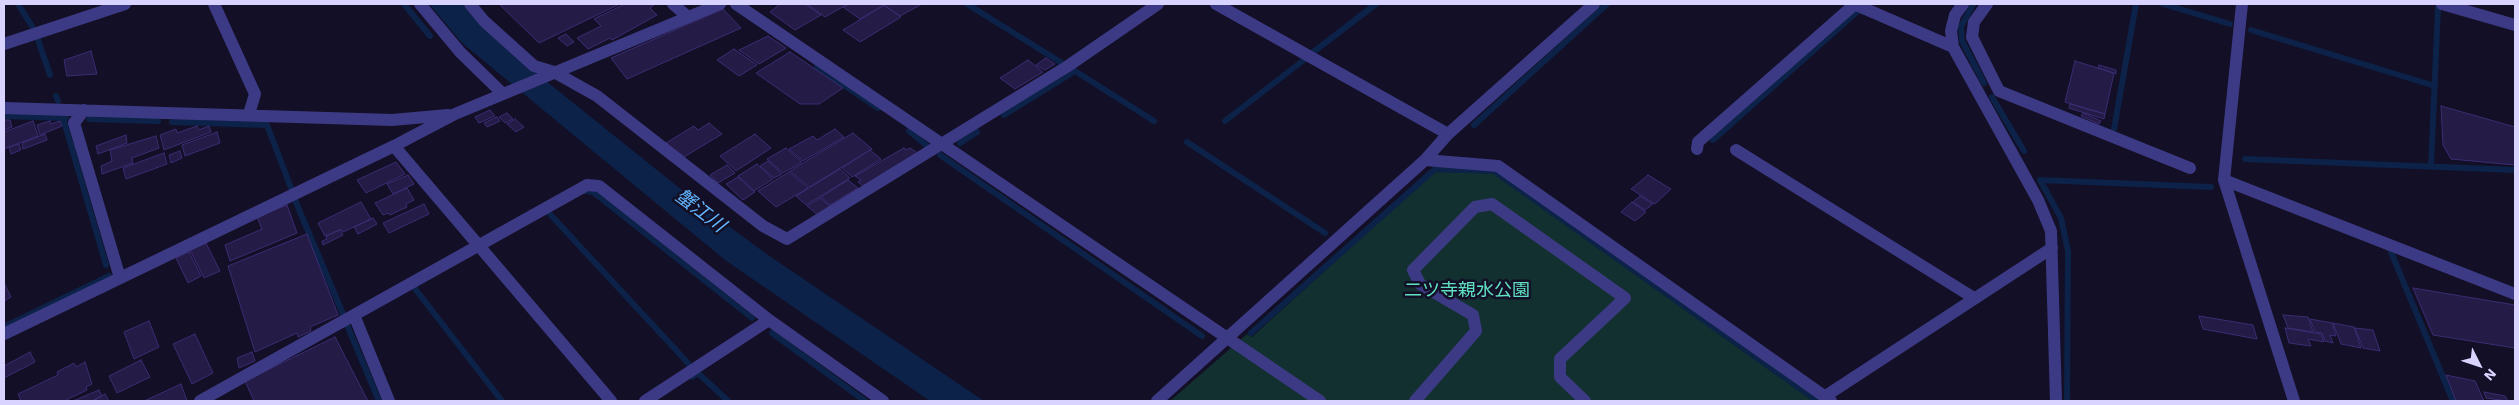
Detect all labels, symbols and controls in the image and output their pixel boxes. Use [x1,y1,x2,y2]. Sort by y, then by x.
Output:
water label: 蟹江川 [670,185,730,237]
park label: 二ツ寺親水公園 [1404,280,1530,302]
north arrow [2454,340,2504,390]
text: N [2481,366,2500,384]

